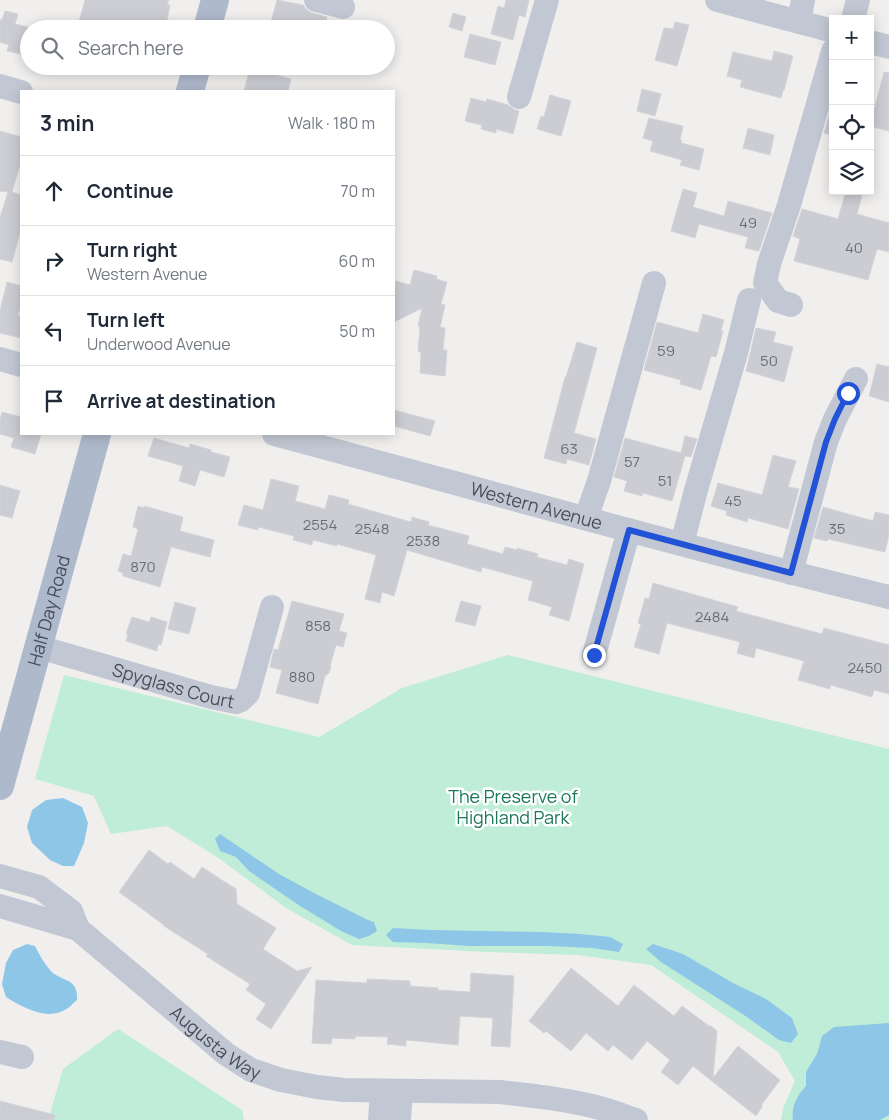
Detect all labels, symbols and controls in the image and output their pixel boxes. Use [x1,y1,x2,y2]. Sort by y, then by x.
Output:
map controls [829,15,874,195]
button: + [829,15,874,60]
search box [20,20,395,75]
icon: search [38,34,66,62]
text: Search here [78,35,184,61]
button: − [829,60,874,105]
button: locate [829,105,874,150]
text: 3 min [40,109,94,137]
text: Walk · 180 m [288,112,375,134]
button: layers [829,150,874,195]
icon: ahead [40,177,68,205]
text: Continue [87,178,173,204]
text: 70 m [340,180,375,202]
house number: 49 [739,212,757,233]
text: Turn right [87,237,177,263]
house number: 40 [845,237,863,258]
icon: right [40,247,68,275]
text: 60 m [339,250,375,272]
text: Western Avenue [87,263,207,285]
text: Turn left [87,307,165,333]
icon: left [40,317,68,345]
text: 50 m [339,320,375,342]
text: Underwood Avenue [87,333,231,355]
house number: 59 [657,340,675,361]
house number: 50 [760,350,778,371]
route start [837,382,860,405]
icon: arrive [40,387,68,415]
text: Arrive at destination [87,388,276,414]
house number: 63 [560,438,578,459]
house number: 57 [624,451,640,472]
house number: 51 [658,470,672,491]
street label: Western Avenue [468,476,605,535]
house number: 45 [724,490,742,511]
house number: 2554 [303,514,338,535]
house number: 2548 [355,518,389,539]
house number: 35 [829,518,845,539]
house number: 2538 [406,530,440,551]
street label: Half Day Road [22,552,75,669]
house number: 870 [130,556,156,577]
house number: 2484 [695,606,729,627]
house number: 858 [305,615,331,636]
route end [583,644,606,667]
street label: Spyglass Court [110,657,237,713]
house number: 2450 [848,657,882,678]
house number: 880 [289,666,315,687]
park label: The Preserve of Highland Park [448,784,578,829]
street label: Augusta Way [165,1000,264,1085]

